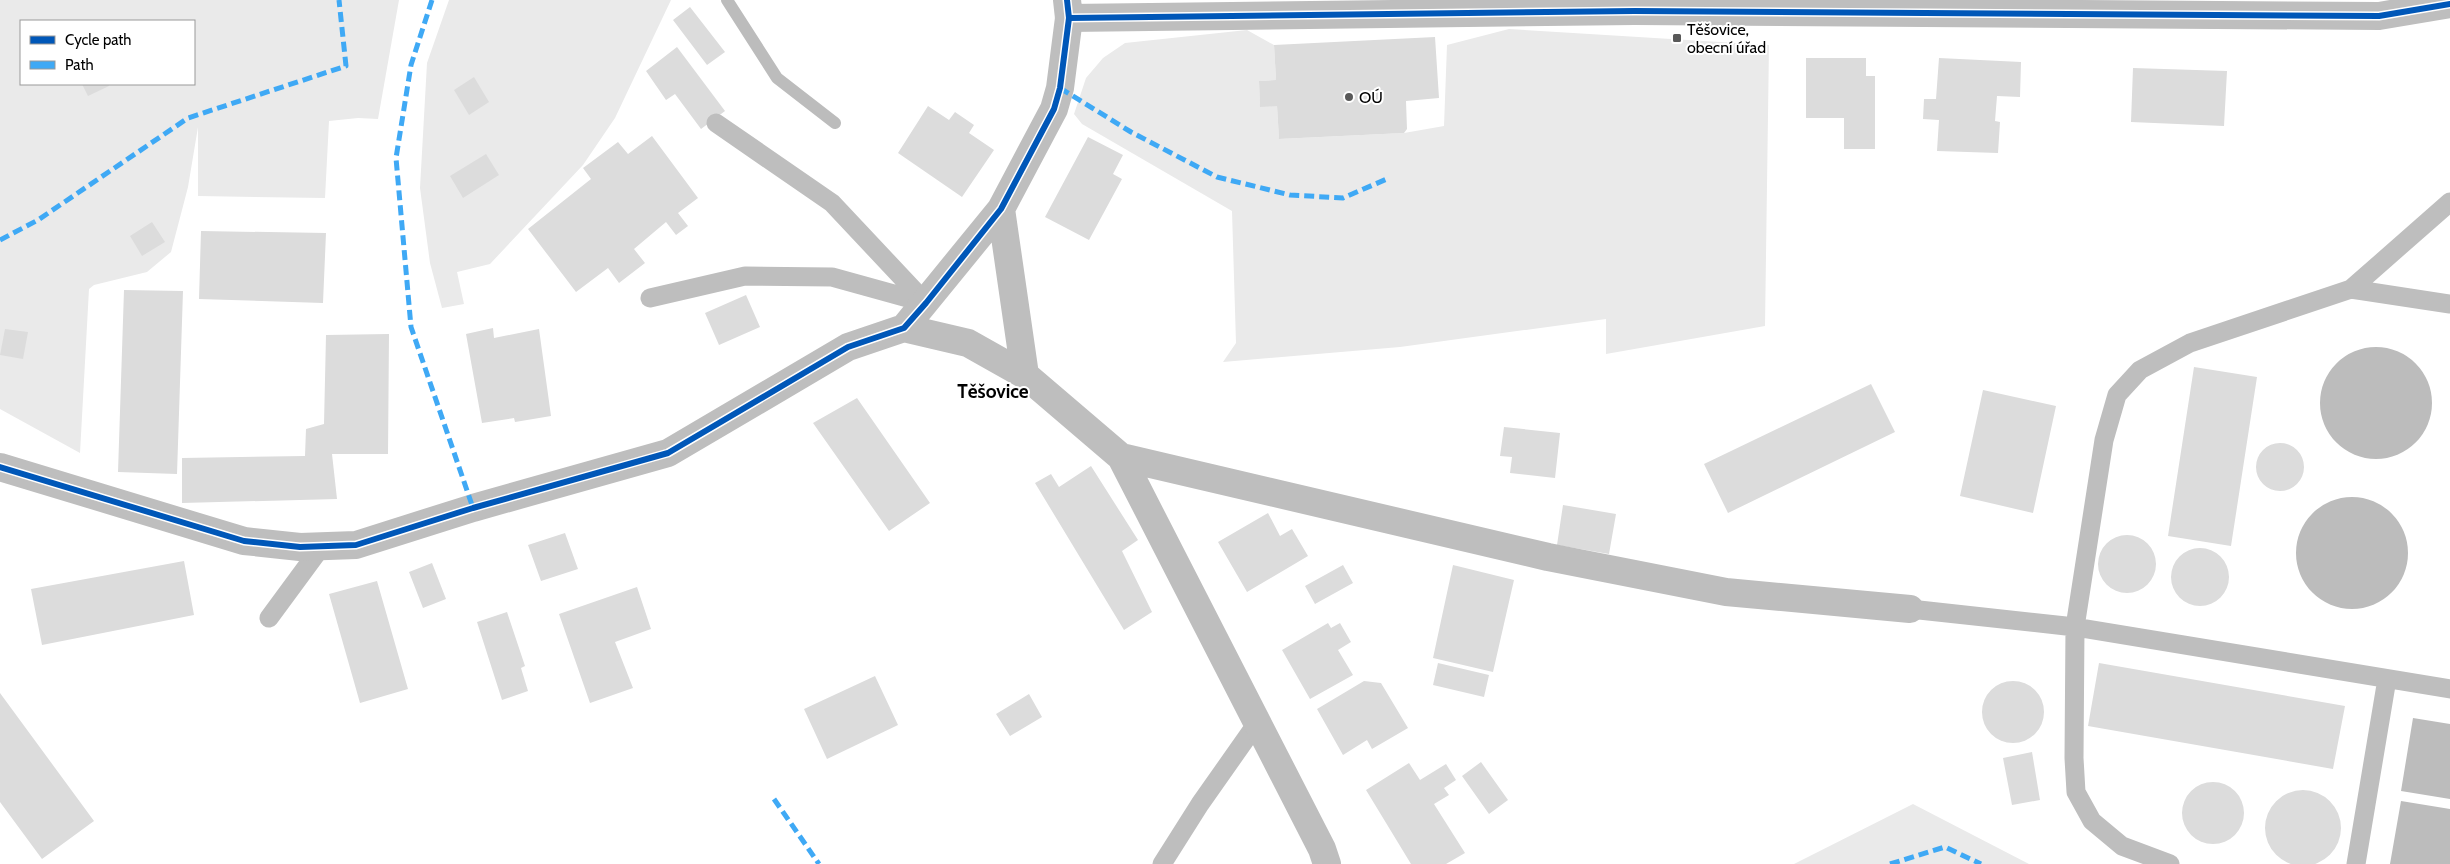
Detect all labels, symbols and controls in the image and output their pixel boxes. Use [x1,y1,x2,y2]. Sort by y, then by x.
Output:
legend [20,20,195,85]
place label: Těšovice, obecní úřad [1687,20,1766,57]
text: Cycle path [65,31,131,49]
marker: Těšovice, obecní úřad [1671,32,1683,44]
text: Path [65,56,94,74]
place label: OÚ [1359,88,1383,107]
marker: OÚ [1343,91,1355,103]
district label: Těšovice [957,380,1029,403]

